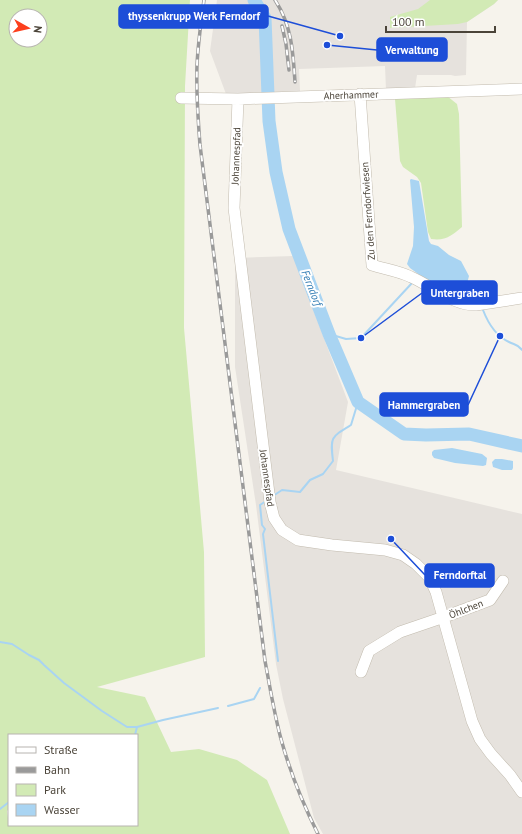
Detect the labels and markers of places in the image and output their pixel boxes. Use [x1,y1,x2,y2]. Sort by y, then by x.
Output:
callout: thyssenkrupp Werk Ferndorf [119,5,268,28]
callout: Verwaltung [377,38,447,61]
callout: Untergraben [422,281,497,304]
callout: Hammergraben [380,393,468,416]
callout: Ferndorftal [425,564,494,587]

